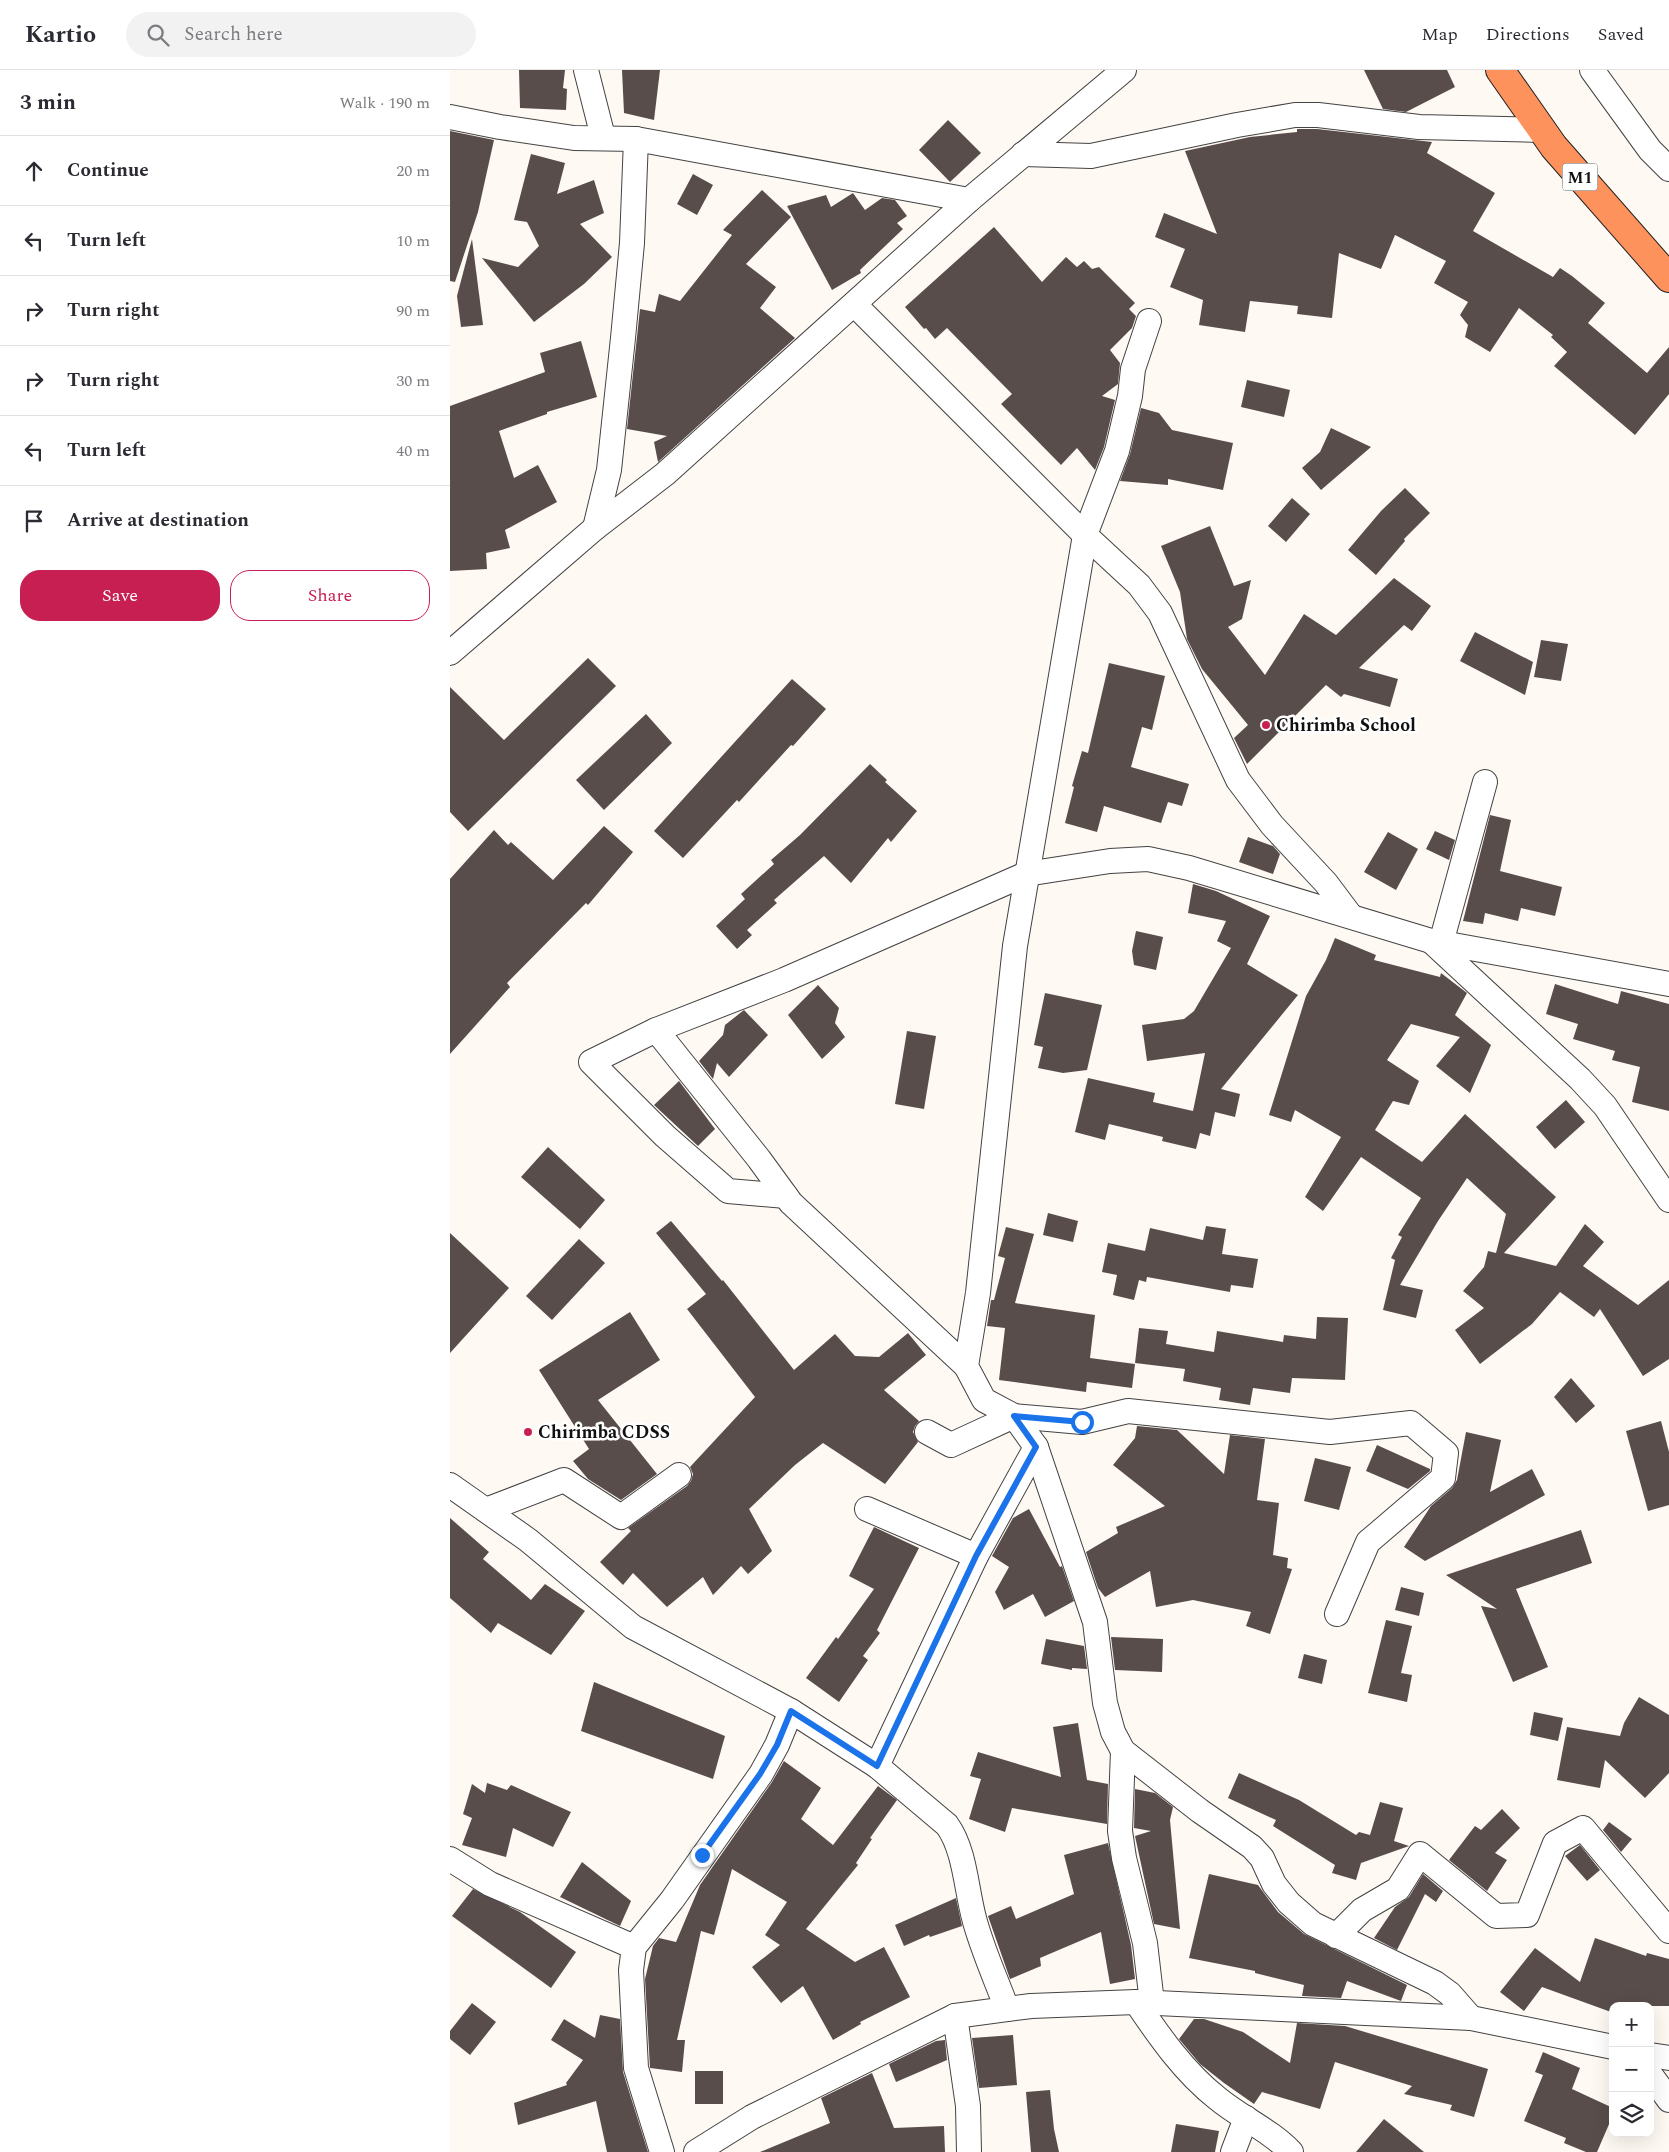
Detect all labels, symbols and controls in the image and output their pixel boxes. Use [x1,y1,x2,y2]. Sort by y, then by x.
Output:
search box [126,12,476,57]
text: Kartio [25,17,96,53]
text: Search here [184,20,283,49]
icon: search [144,21,172,49]
text: Map [1422,21,1458,48]
text: Directions [1486,21,1570,48]
text: Saved [1598,21,1644,48]
text: 3 min [20,87,76,119]
text: Walk · 190 m [339,91,430,115]
text: Continue [67,156,149,185]
icon: ahead [20,157,48,185]
text: 20 m [396,159,430,183]
road number: M1 [1562,164,1598,190]
text: Turn left [67,226,146,255]
icon: left [20,227,48,255]
text: 10 m [396,229,430,253]
text: Turn right [67,296,160,325]
icon: right [20,297,48,325]
text: 90 m [396,299,430,323]
text: Turn right [67,366,160,395]
icon: right [20,367,48,395]
text: 30 m [396,369,430,393]
text: Turn left [67,436,146,465]
icon: left [20,437,48,465]
text: 40 m [396,439,430,463]
text: Arrive at destination [67,506,249,535]
icon: arrive [20,507,48,535]
button: Save [20,570,220,621]
button: Share [230,570,430,621]
place label: Chirimba School [1276,712,1416,739]
marker: Chirimba School [1260,719,1272,731]
route start [1071,1411,1094,1434]
place label: Chirimba CDSS [538,1419,670,1446]
marker: Chirimba CDSS [522,1426,534,1438]
route end [691,1844,714,1867]
map controls [1609,2002,1654,2137]
button: + [1609,2002,1654,2047]
button: − [1609,2047,1654,2092]
button: layers [1609,2092,1654,2137]

